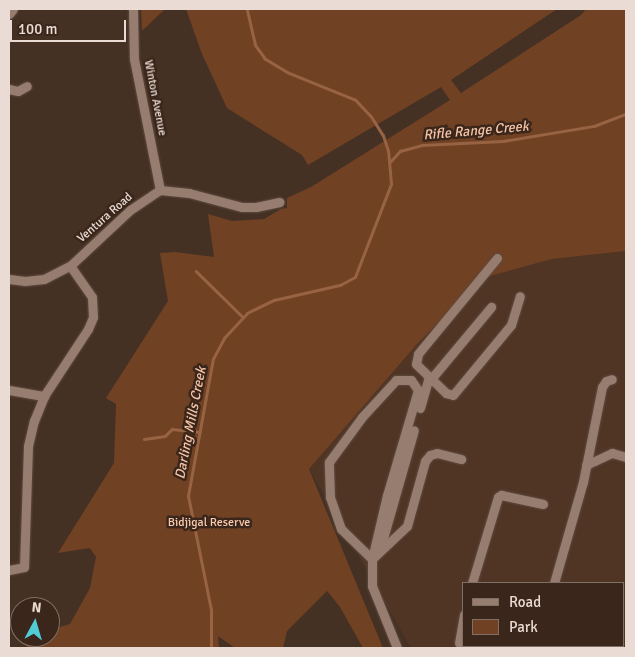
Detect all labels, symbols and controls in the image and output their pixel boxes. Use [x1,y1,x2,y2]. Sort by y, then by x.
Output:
scale bar [12,10,129,42]
text: 100 m [18,20,58,38]
street label: Winton Avenue [141,59,169,137]
water label: Rifle Range Creek [423,118,529,144]
street label: Ventura Road [74,190,136,246]
water label: Darling Mills Creek [172,365,210,481]
park label: Bidjigal Reserve [168,516,250,530]
legend [462,582,625,647]
text: Road [509,593,541,611]
north arrow [10,597,60,647]
text: N [31,599,42,617]
text: Park [509,618,538,636]

